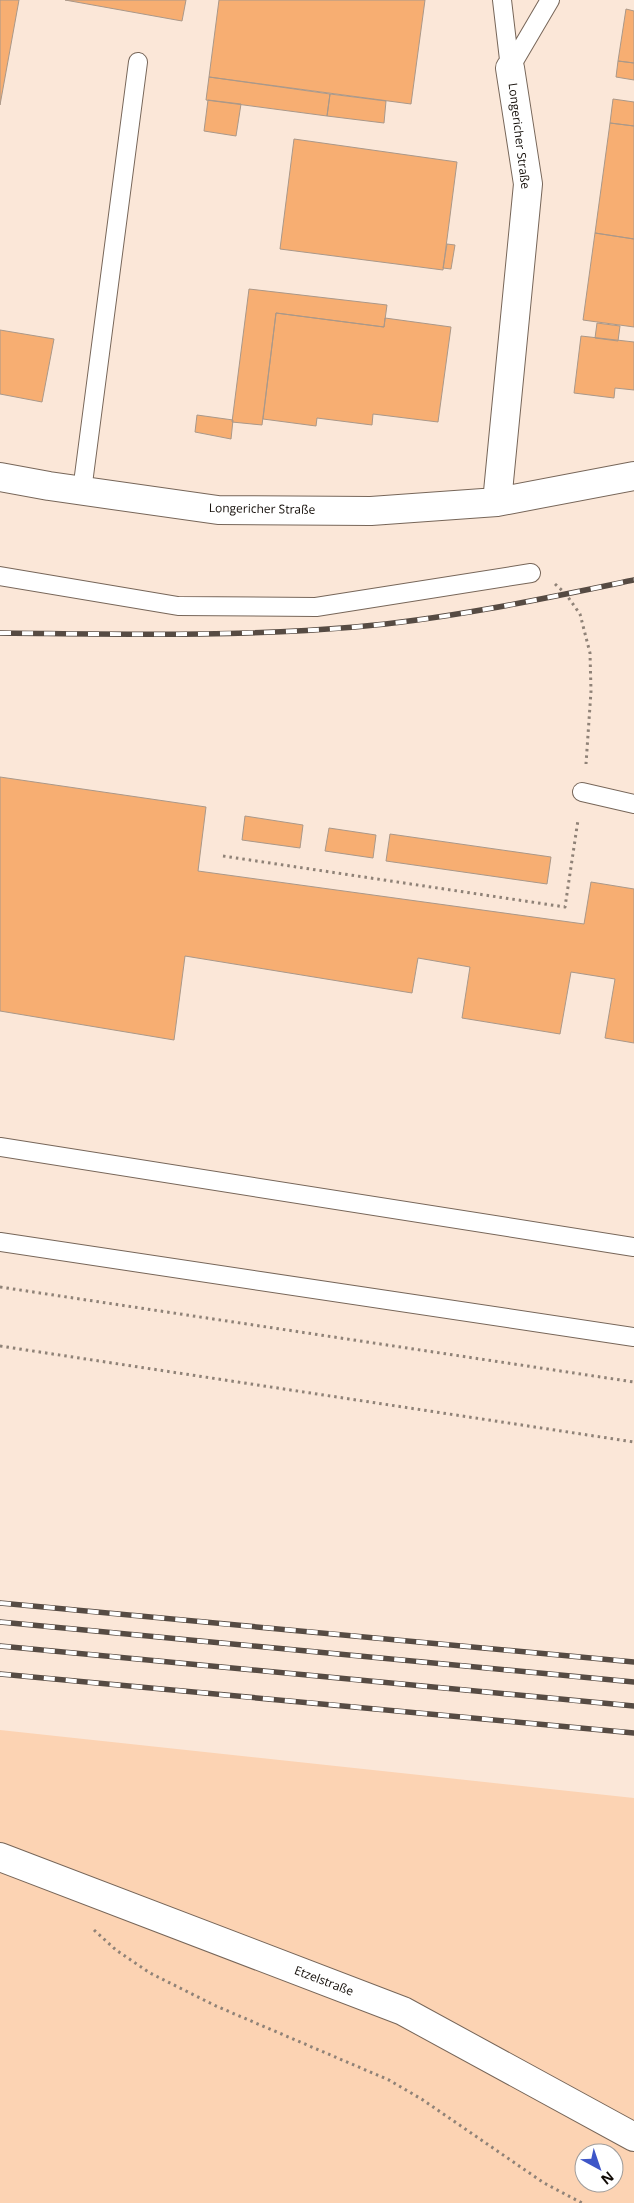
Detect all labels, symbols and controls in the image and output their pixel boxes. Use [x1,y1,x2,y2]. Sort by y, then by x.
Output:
street label: Longericher Straße [505,82,534,190]
street label: Longericher Straße [209,499,316,518]
street label: Etzelstraße [292,1961,356,2000]
north arrow [574,2143,624,2193]
text: N [597,2167,618,2189]

